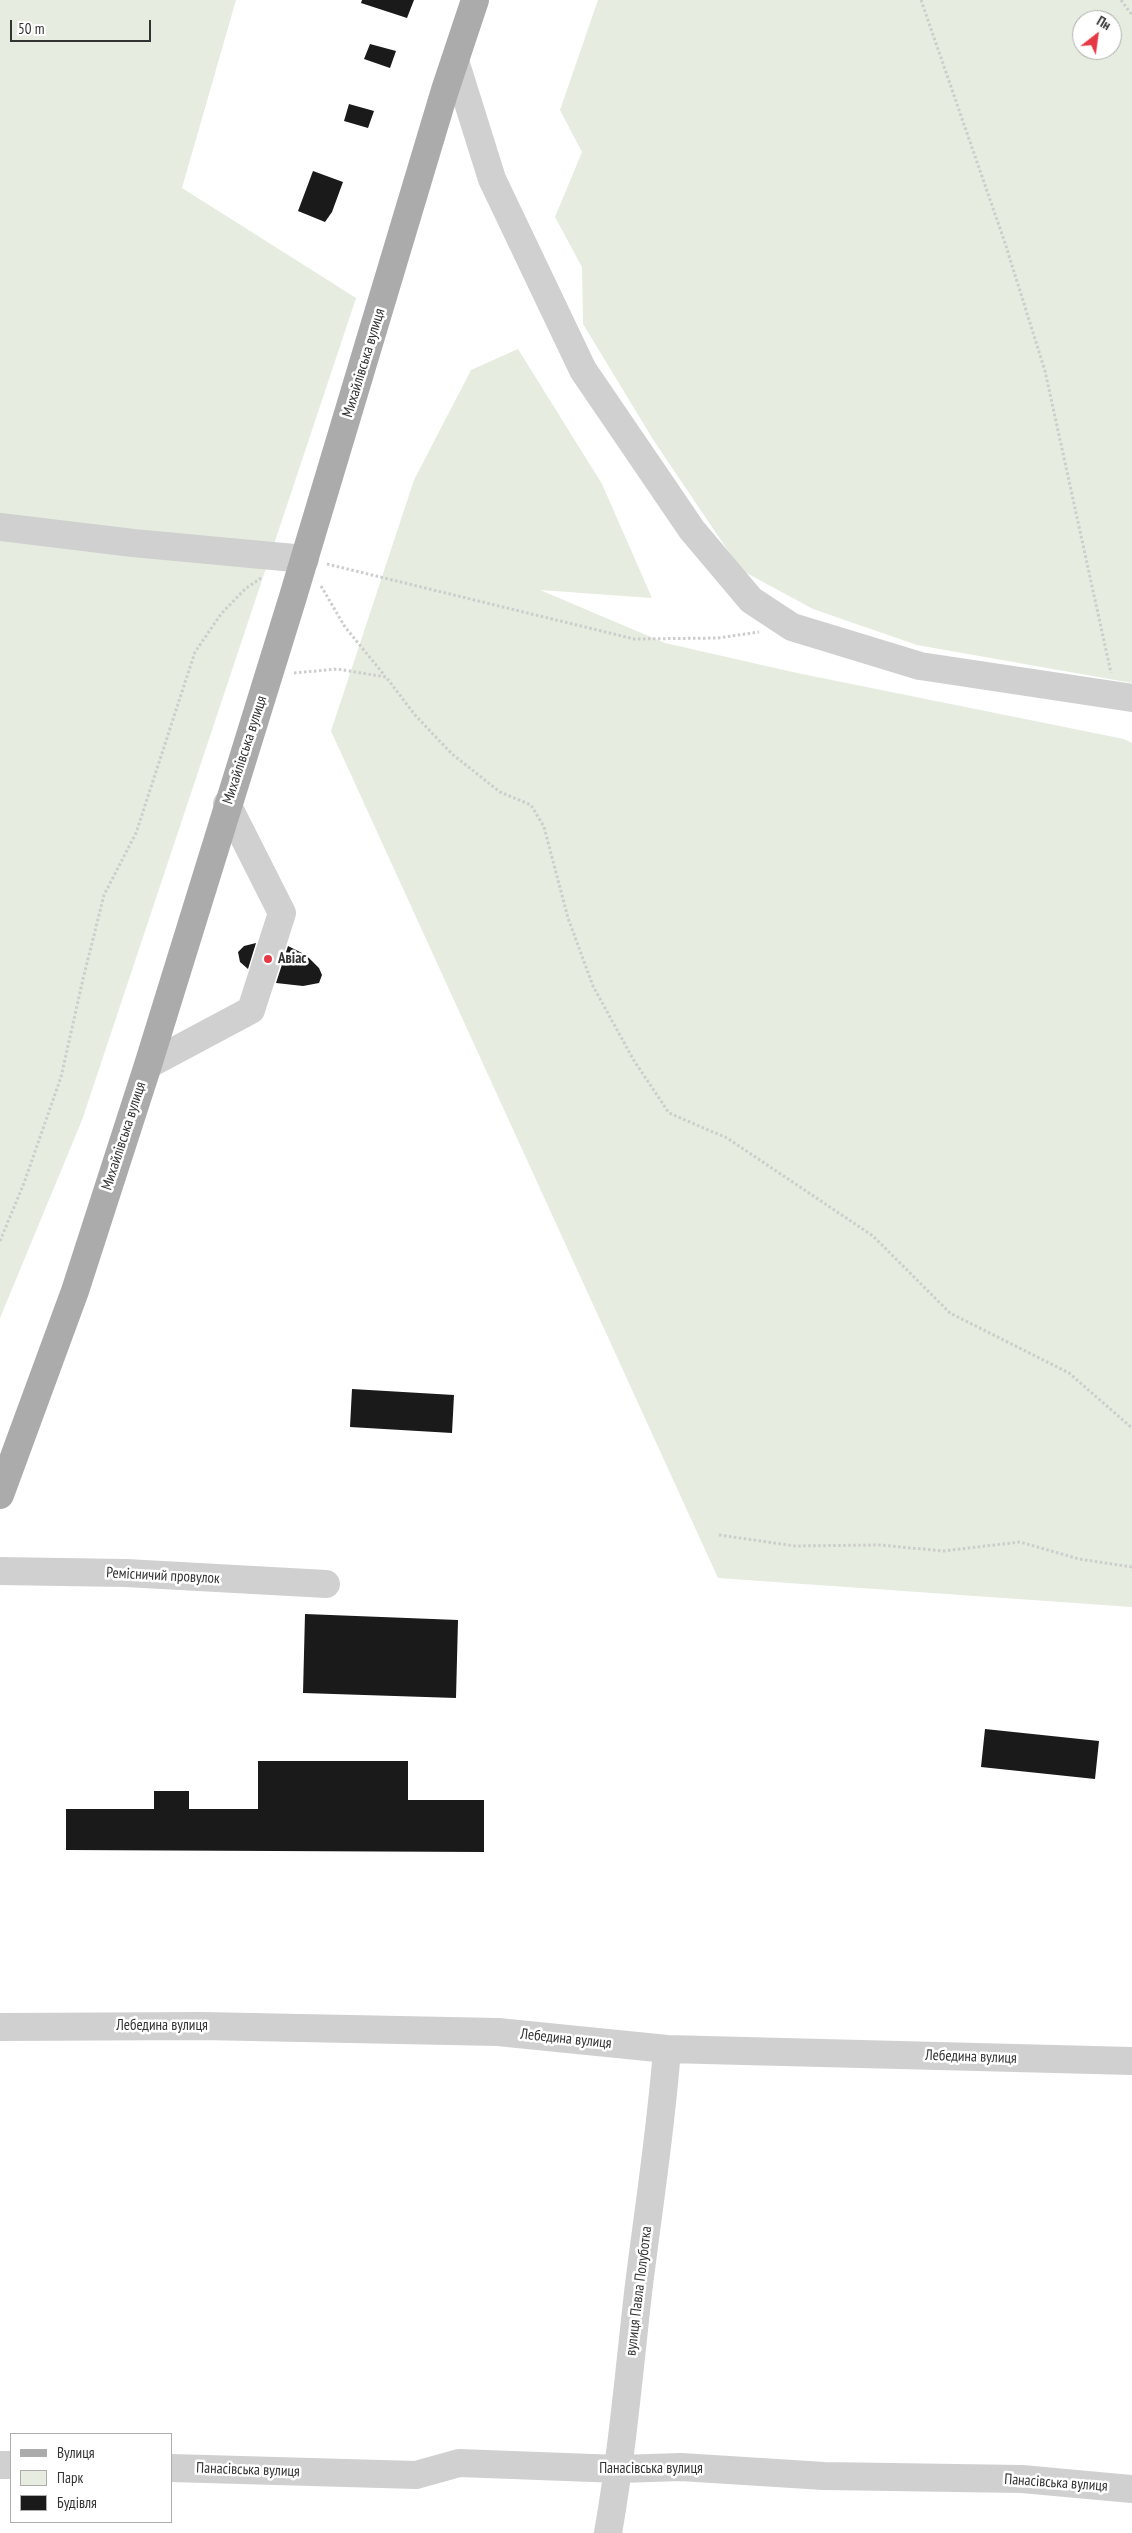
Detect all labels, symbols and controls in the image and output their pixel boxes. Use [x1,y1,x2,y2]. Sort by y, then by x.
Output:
scale bar [12,10,154,42]
north arrow [1072,10,1122,60]
text: Пн [1094,12,1114,34]
text: 50 m [18,19,44,38]
street label: Михайлівська вулиця [339,306,389,420]
street label: Михайлівська вулиця [219,694,271,806]
place label: Авіас [278,950,307,968]
marker: Авіас [262,953,274,965]
street label: Михайлівська вулиця [98,1080,150,1192]
street label: Ремісничий провулок [106,1564,220,1588]
street label: Лебедина вулиця [116,2017,208,2035]
street label: Лебедина вулиця [519,2025,613,2053]
street label: Лебедина вулиця [925,2046,1017,2068]
street label: вулиця Павла Полуботка [622,2225,656,2357]
legend [10,2433,172,2523]
text: Вулиця [57,2443,95,2462]
street label: Панасівська вулиця [196,2459,300,2481]
street label: Панасівська вулиця [599,2460,703,2478]
text: Парк [57,2468,83,2487]
street label: Панасівська вулиця [1004,2470,1108,2496]
text: Будівля [57,2493,97,2512]

